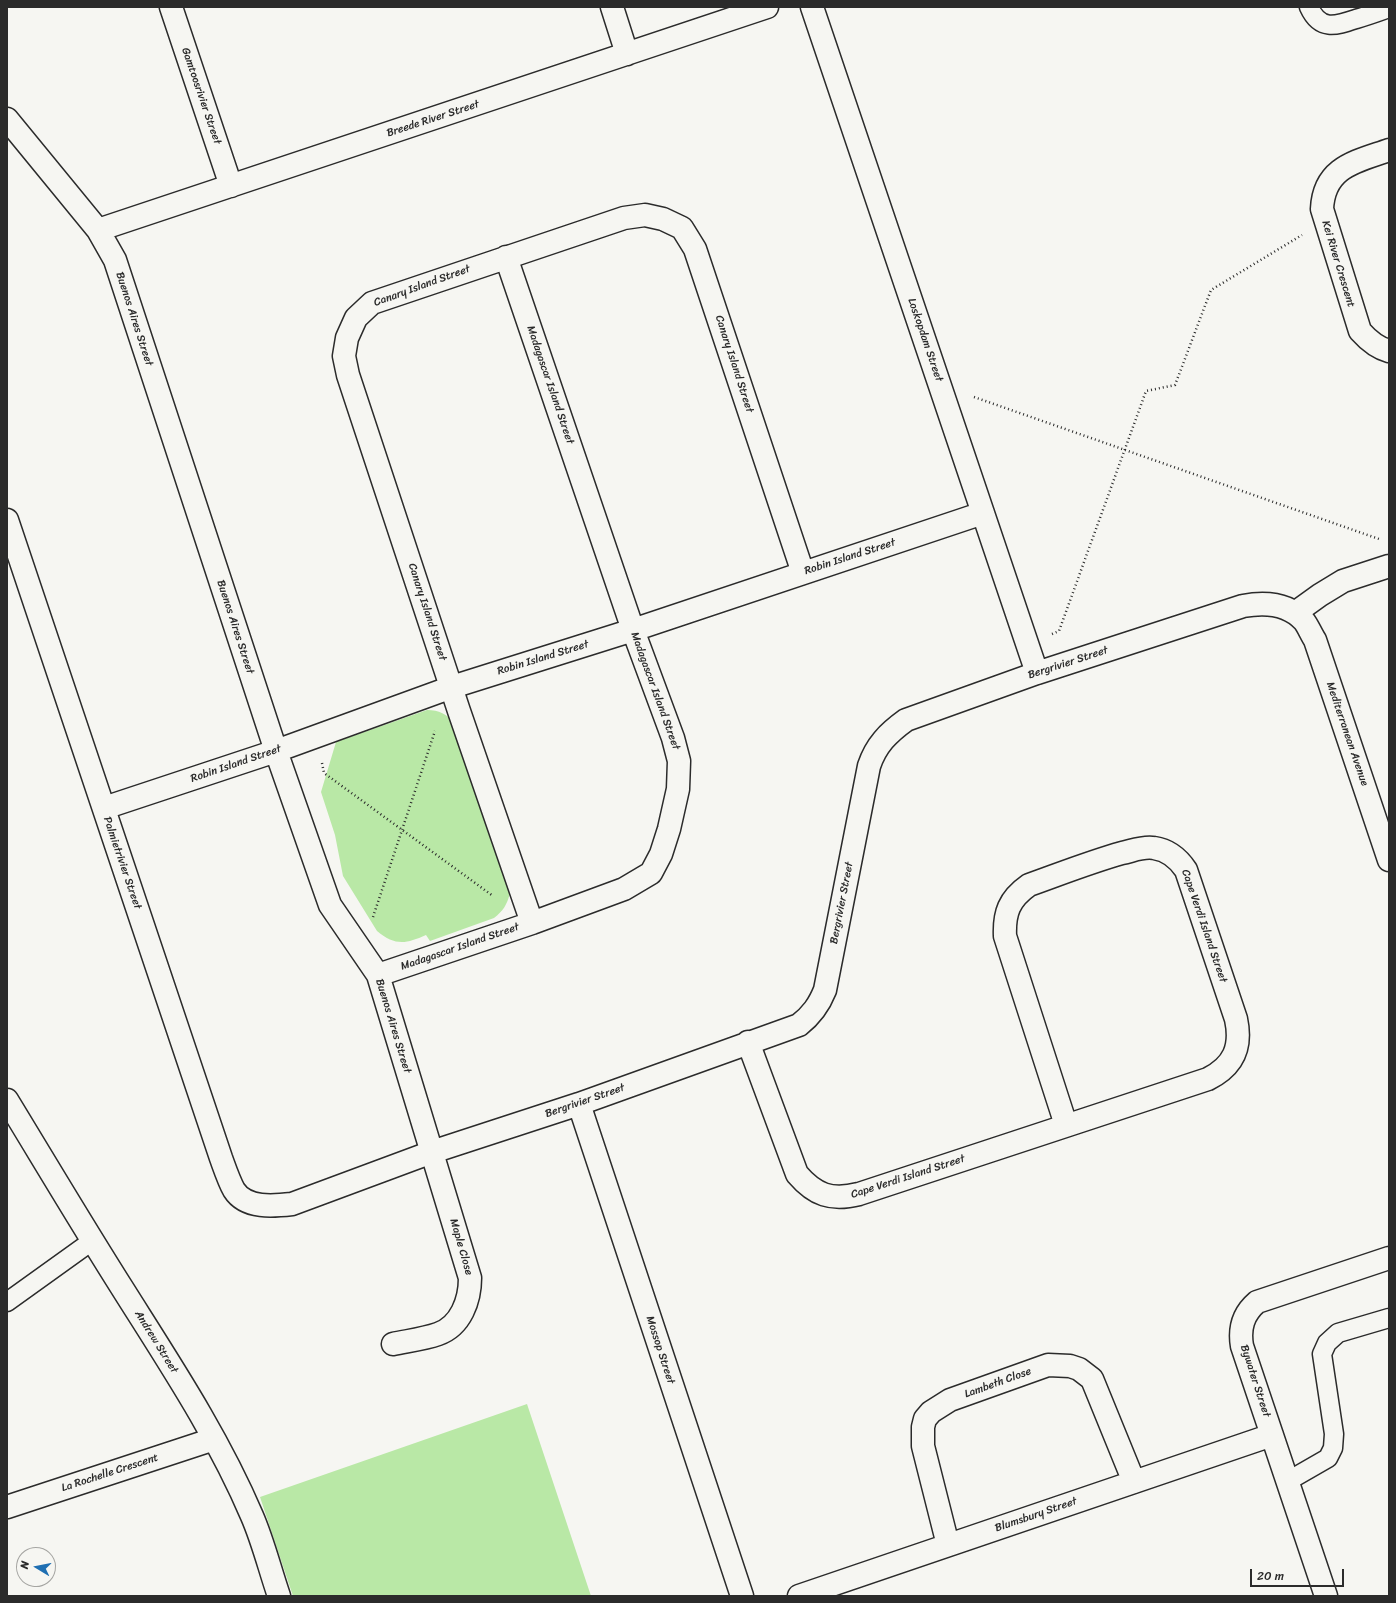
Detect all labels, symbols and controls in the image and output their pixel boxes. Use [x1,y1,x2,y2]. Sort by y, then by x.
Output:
street label: Gamtoosrivier Street [178,46,224,146]
street label: Breede River Street [385,98,481,140]
street label: Kei River Crescent [1319,219,1357,309]
street label: Canary Island Street [372,262,472,310]
street label: Buenos Aires Street [113,270,155,368]
street label: Loskopdam Street [905,296,945,384]
street label: Canary Island Street [712,314,756,414]
street label: Madagascar Island Street [524,324,576,446]
street label: Robin Island Street [803,536,897,578]
street label: Canary Island Street [405,562,449,662]
street label: Buenos Aires Street [214,578,256,676]
street label: Madagascar Island Street [628,630,682,752]
street label: Robin Island Street [496,638,590,678]
street label: Bergrivier Street [1026,644,1110,682]
street label: Mediterranean Avenue [1323,680,1371,788]
street label: Robin Island Street [189,742,283,786]
street label: Palmietrivier Street [100,815,144,911]
street label: Bergrivier Street [828,861,856,945]
street label: Cape Verdi Island Street [1178,868,1230,984]
street label: Madagascar Island Street [399,921,521,973]
street label: Buenos Aires Street [372,977,414,1075]
street label: Bergrivier Street [543,1081,627,1121]
street label: Cape Verdi Island Street [849,1152,967,1202]
street label: Maple Close [447,1217,475,1277]
street label: Andrew Street [131,1308,181,1376]
street label: Mossop Street [643,1314,677,1386]
street label: Bywater Street [1237,1343,1273,1419]
street label: Lambeth Close [963,1365,1033,1401]
street label: La Rochelle Crescent [60,1451,160,1495]
street label: Blumsbury Street [993,1495,1079,1535]
north arrow [16,1547,56,1587]
text: N [15,1560,35,1570]
scale bar [1252,1561,1346,1587]
text: 20 m [1257,1565,1284,1587]

